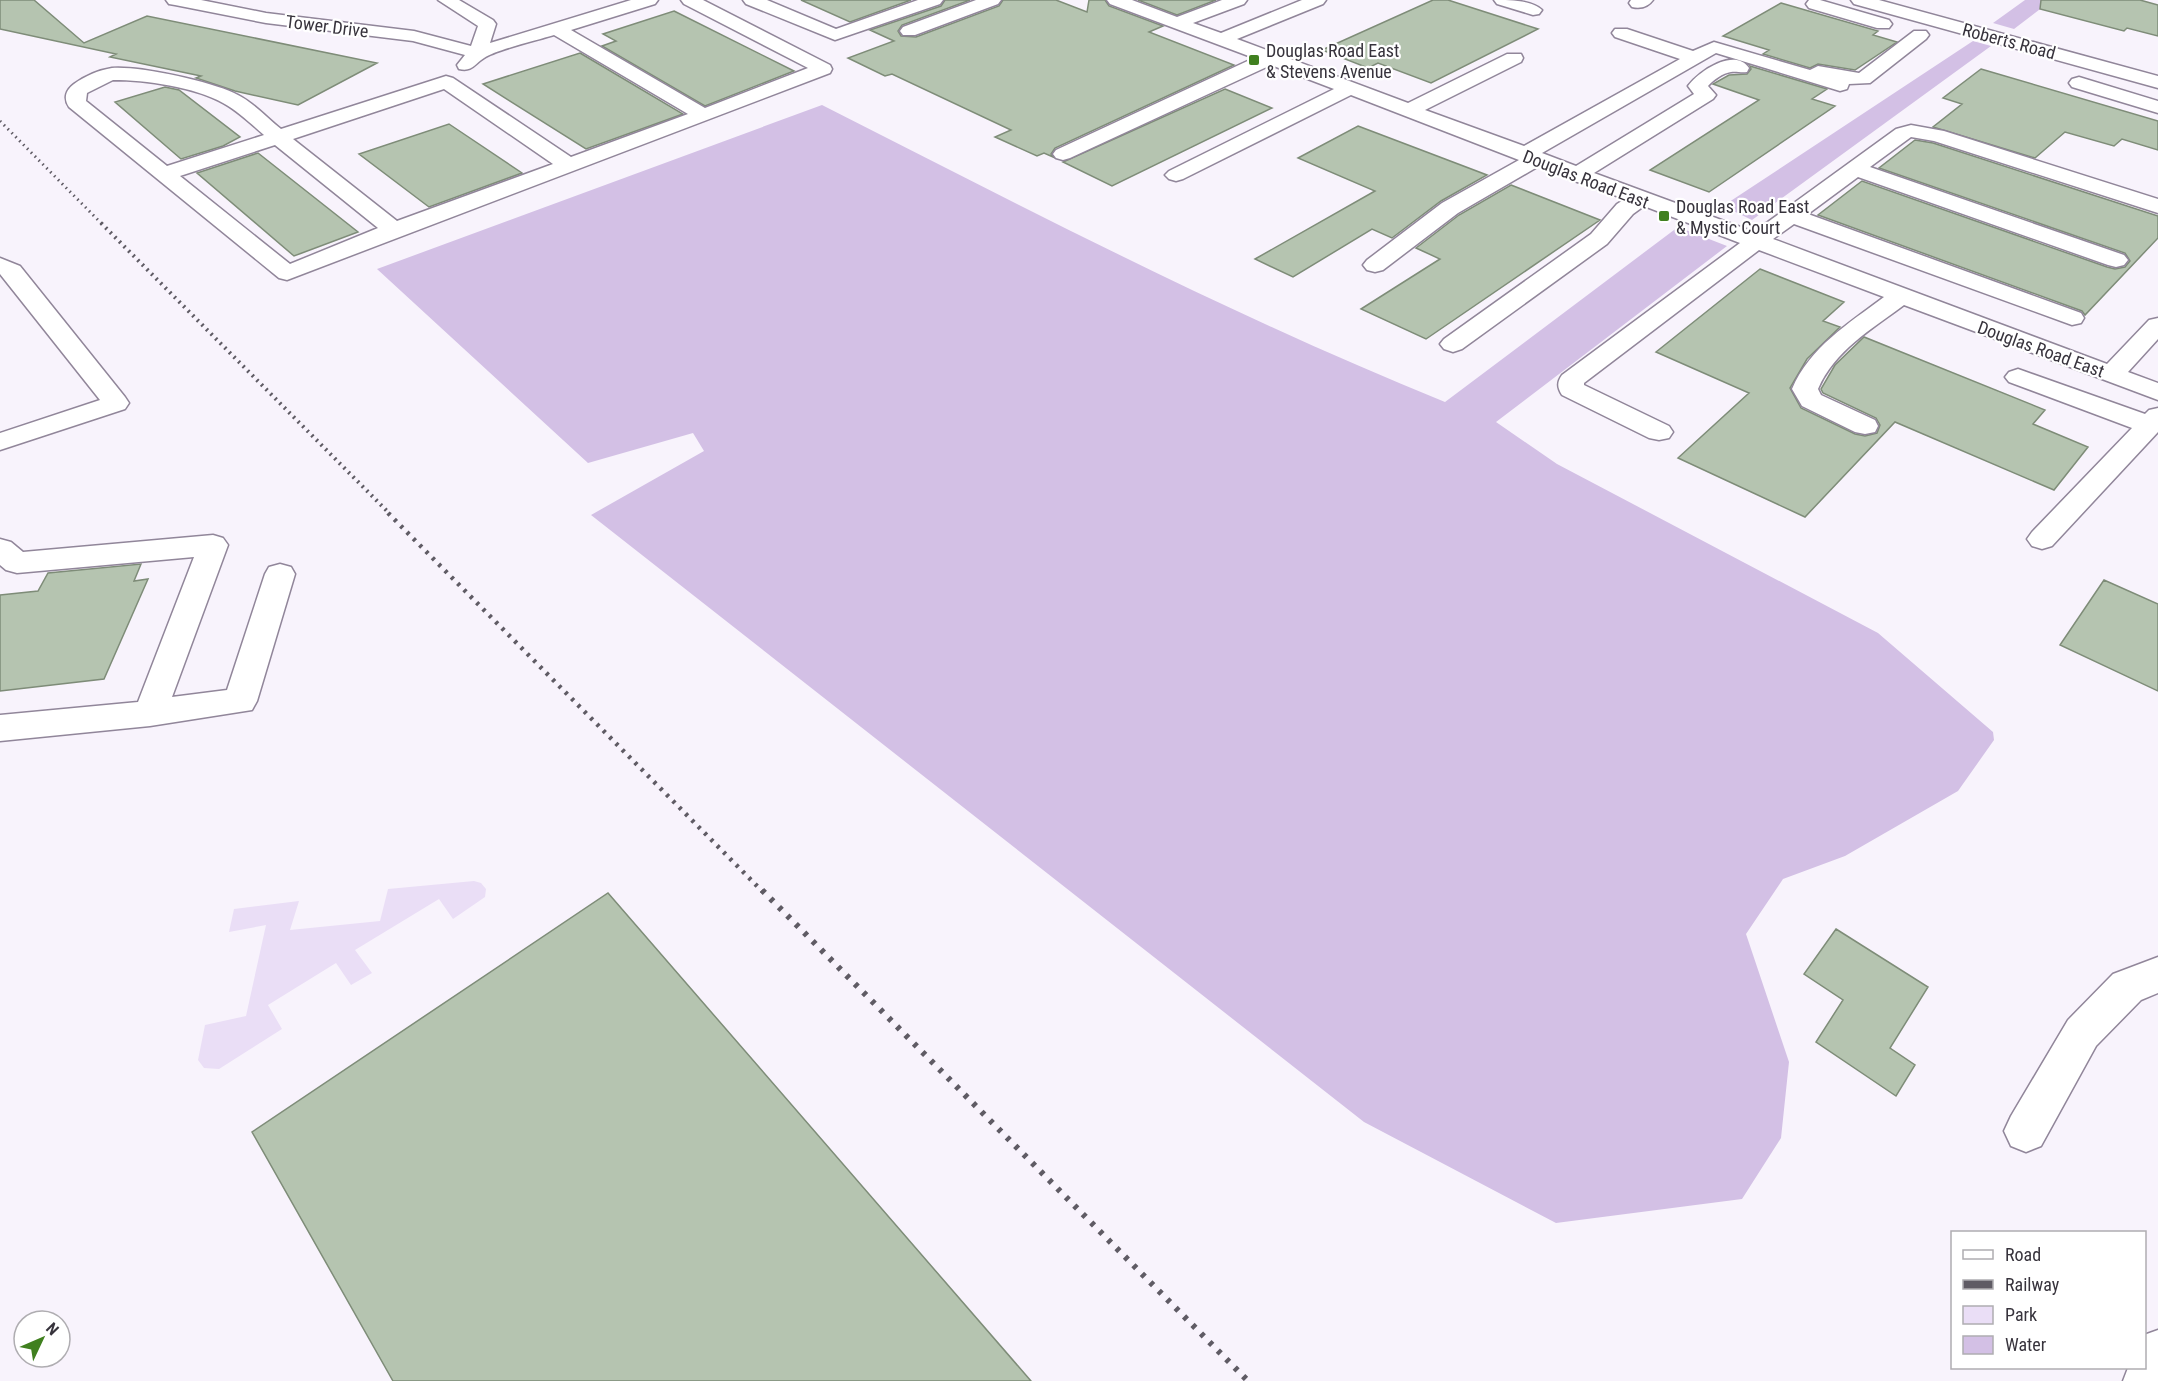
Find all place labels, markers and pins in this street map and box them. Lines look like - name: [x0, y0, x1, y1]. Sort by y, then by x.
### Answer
- place label: Douglas Road East & Stevens Avenue: [1266, 40, 1399, 82]
- marker: Douglas Road East & Stevens Avenue: [1247, 53, 1261, 67]
- place label: Douglas Road East & Mystic Court: [1676, 196, 1809, 238]
- marker: Douglas Road East & Mystic Court: [1657, 209, 1671, 223]

